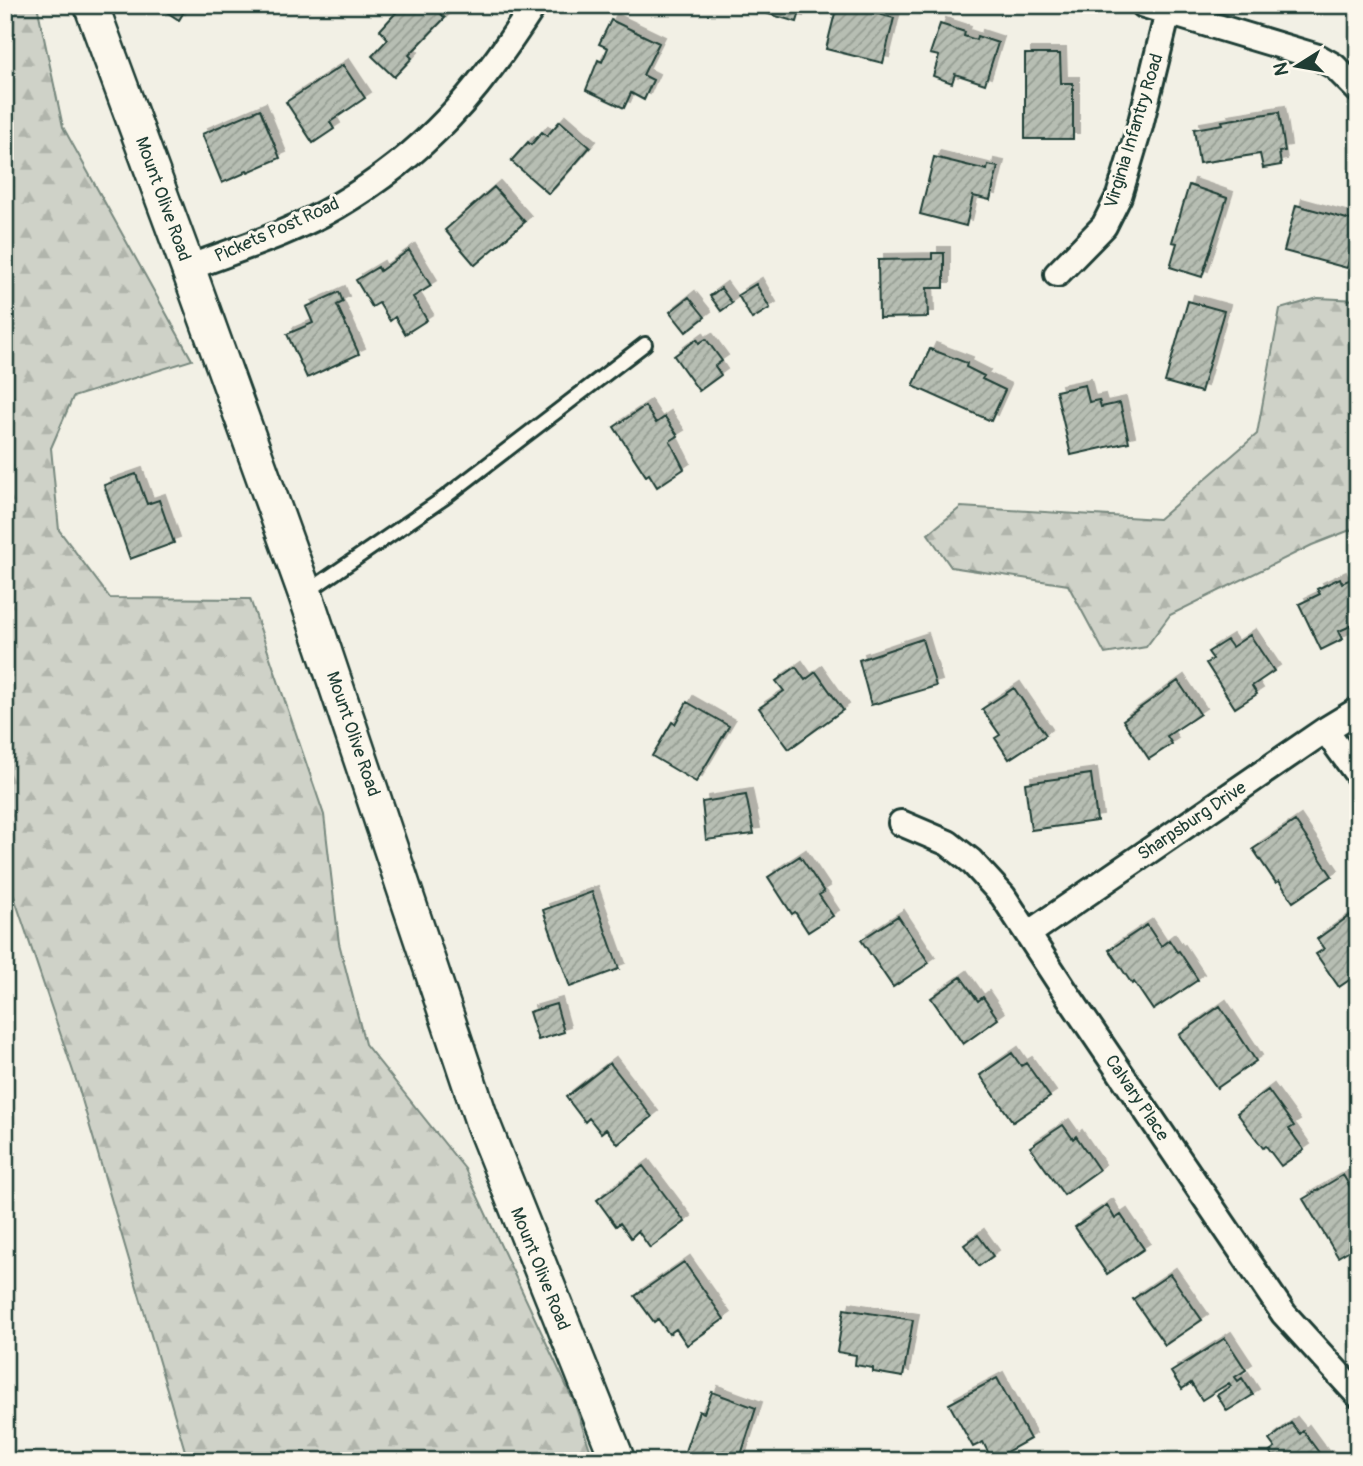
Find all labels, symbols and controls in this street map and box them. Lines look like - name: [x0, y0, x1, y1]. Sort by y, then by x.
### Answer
- north arrow: [1262, 32, 1332, 102]
- street label: Virginia Infantry Road: [1100, 51, 1168, 211]
- text: N: [1268, 60, 1294, 78]
- street label: Mount Olive Road: [130, 134, 196, 264]
- street label: Pickets Post Road: [211, 192, 343, 268]
- street label: Mount Olive Road: [321, 669, 385, 799]
- street label: Sharpsburg Drive: [1133, 776, 1251, 866]
- street label: Calvary Place: [1100, 1051, 1174, 1146]
- street label: Mount Olive Road: [505, 1204, 575, 1334]

